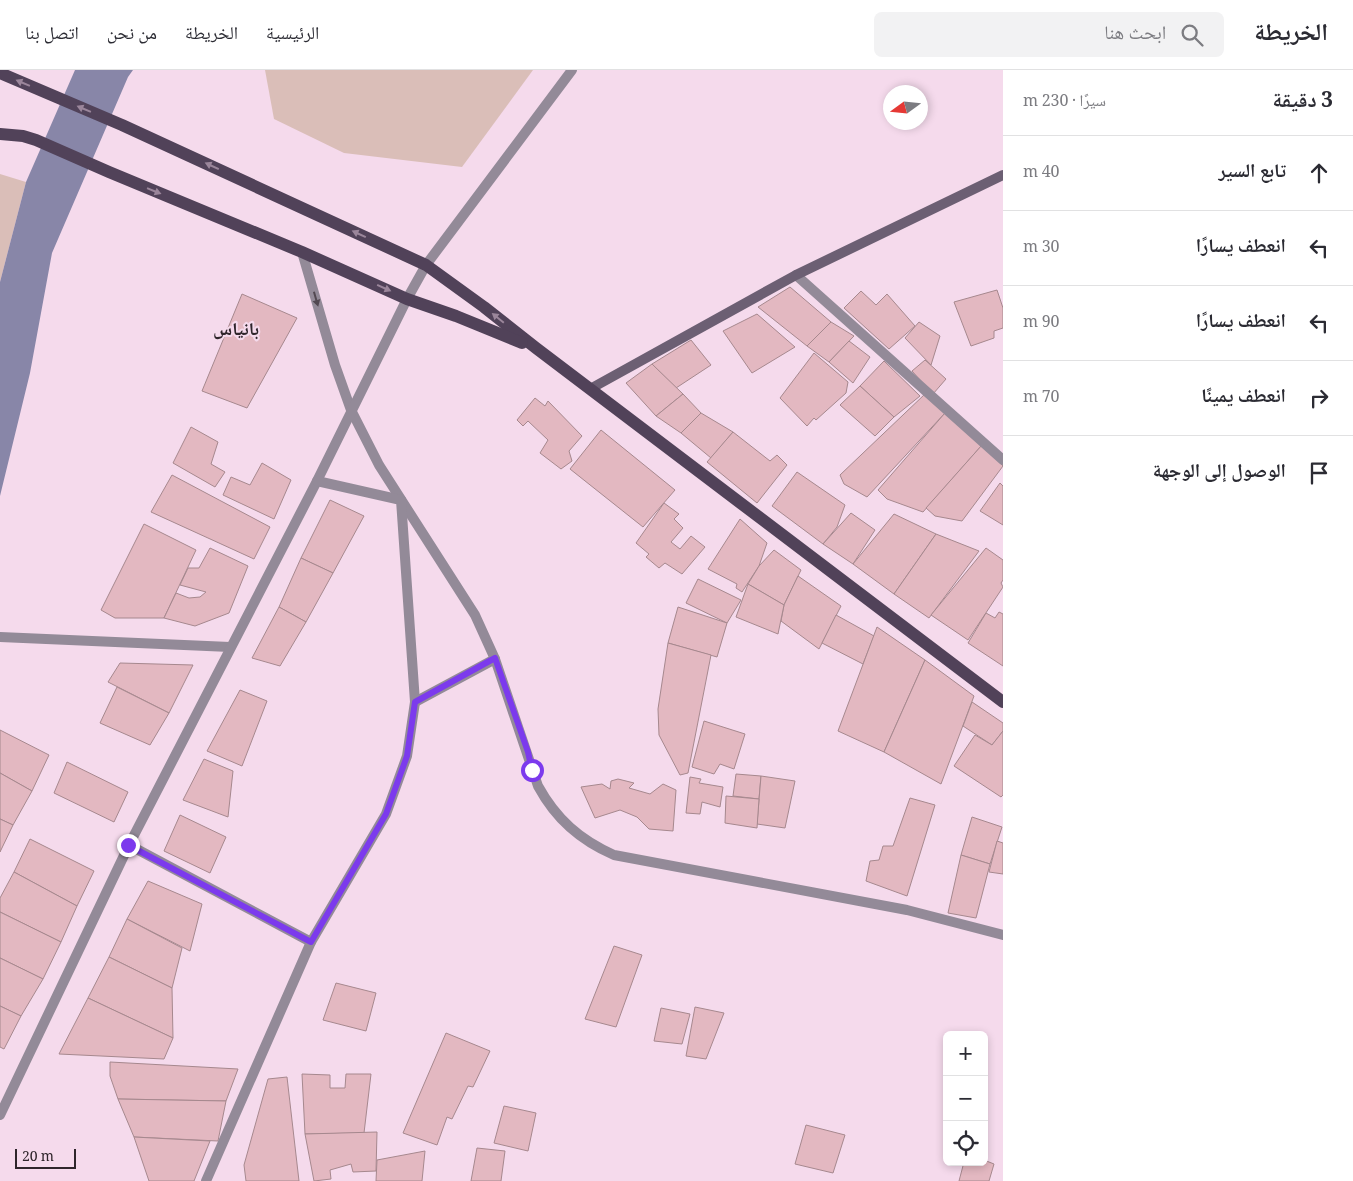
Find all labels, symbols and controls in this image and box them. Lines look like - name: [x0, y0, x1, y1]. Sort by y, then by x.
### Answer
- search box: [874, 12, 1224, 57]
- text: الخريطة: [1254, 14, 1328, 55]
- text: ابحث هنا: [1104, 19, 1166, 51]
- text: اتصل بنا: [25, 20, 79, 50]
- text: من نحن: [107, 20, 157, 50]
- text: الخريطة: [185, 20, 238, 50]
- text: الرئيسية: [266, 20, 319, 50]
- icon: search: [1178, 21, 1206, 49]
- one-way arrow: [16, 78, 30, 86]
- north arrow: [883, 85, 928, 130]
- text: 3 دقيقة: [1273, 85, 1333, 120]
- text: سيرًا · 230 m: [1023, 89, 1106, 116]
- one-way arrow: [77, 104, 91, 112]
- text: تابع السير: [1218, 157, 1286, 189]
- icon: ahead: [1305, 159, 1333, 187]
- text: 40 m: [1023, 160, 1060, 187]
- one-way arrow: [205, 162, 219, 170]
- one-way arrow: [147, 187, 162, 195]
- one-way arrow: [352, 230, 366, 238]
- text: انعطف يسارًا: [1196, 232, 1286, 264]
- icon: left: [1305, 234, 1333, 262]
- text: 30 m: [1023, 235, 1060, 262]
- one-way arrow: [377, 285, 391, 293]
- one-way arrow: [313, 291, 321, 306]
- text: انعطف يسارًا: [1196, 307, 1286, 339]
- icon: left: [1305, 309, 1333, 337]
- text: 90 m: [1023, 310, 1060, 337]
- one-way arrow: [491, 312, 504, 323]
- district label: بانياس: [213, 316, 259, 346]
- text: انعطف يمينًا: [1201, 382, 1286, 414]
- icon: right: [1305, 384, 1333, 412]
- text: 70 m: [1023, 385, 1060, 412]
- text: الوصول إلى الوجهة: [1153, 457, 1286, 489]
- icon: arrive: [1305, 459, 1333, 487]
- route start: [521, 759, 544, 782]
- route end: [117, 834, 140, 857]
- map controls: [943, 1031, 988, 1166]
- button: +: [943, 1031, 988, 1076]
- button: −: [943, 1076, 988, 1121]
- button: locate: [943, 1121, 988, 1166]
- scale bar: [15, 1146, 76, 1169]
- text: 20 m: [22, 1146, 54, 1170]

